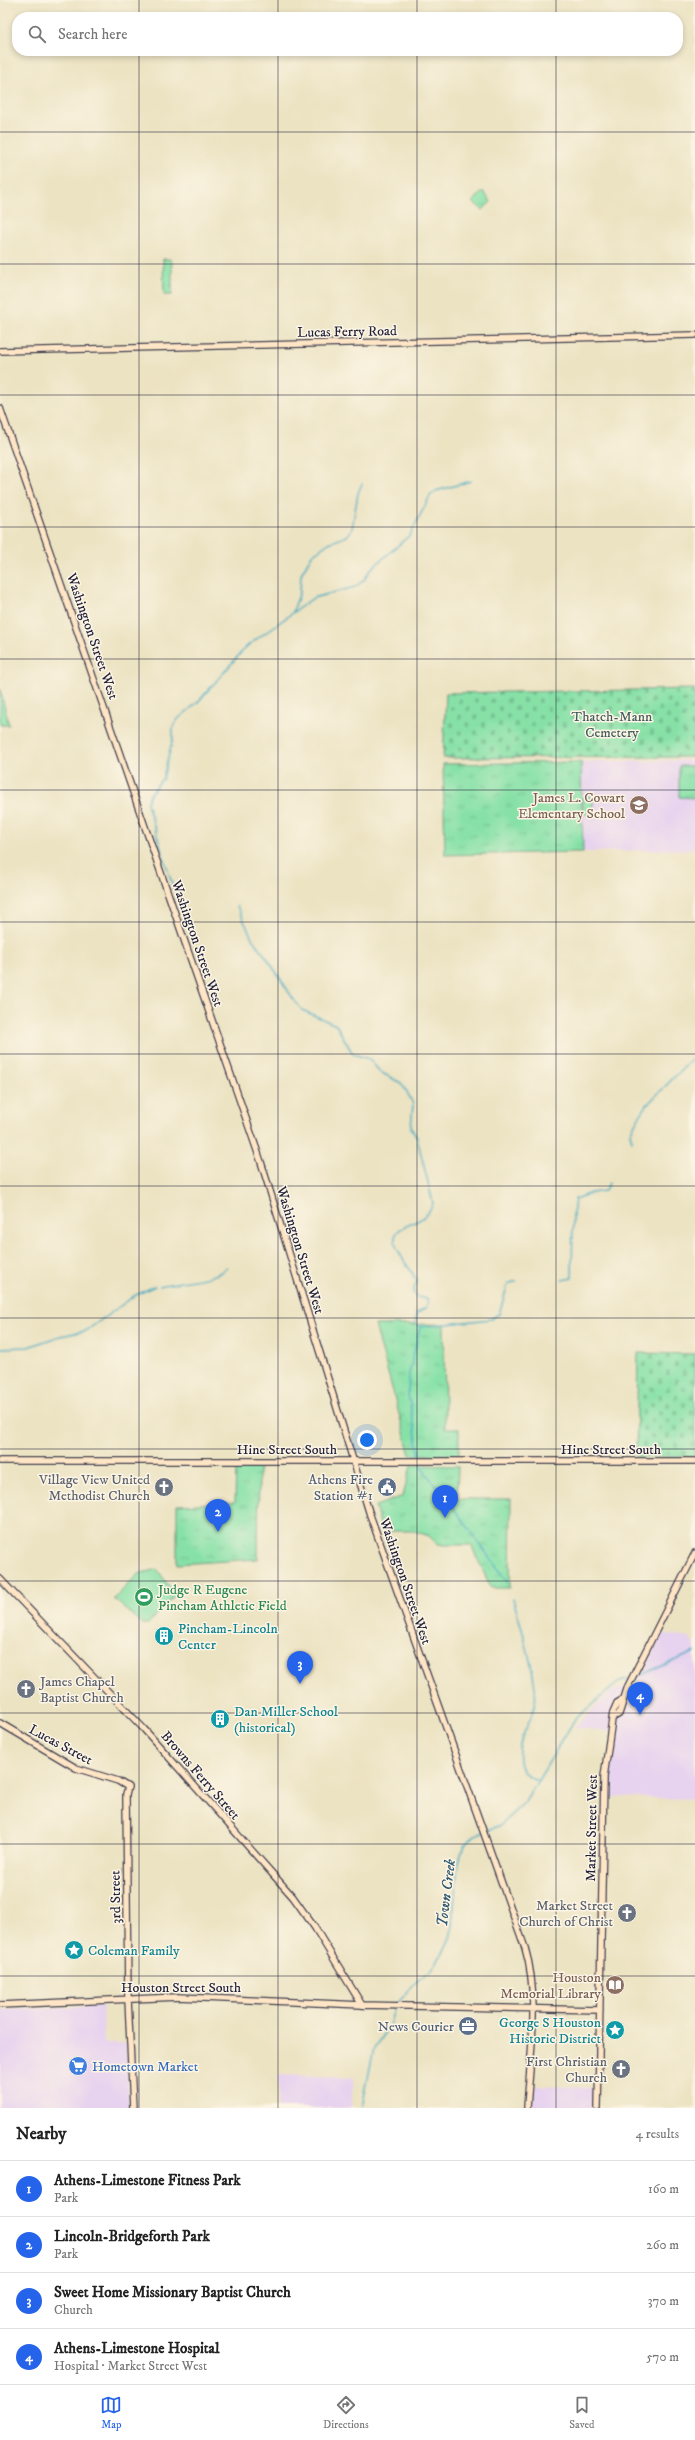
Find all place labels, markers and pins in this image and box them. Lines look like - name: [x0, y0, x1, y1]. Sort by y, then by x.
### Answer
- place label: James L. Cowart Elementary School: [518, 789, 626, 823]
- school or university icon: James L. Cowart Elementary School: [628, 794, 650, 816]
- place label: Village View United Methodist Church: [38, 1471, 151, 1505]
- place label: Athens Fire Station #1: [308, 1471, 373, 1505]
- church icon: Village View United Methodist Church: [153, 1476, 175, 1498]
- public building icon: Athens Fire Station #1: [376, 1476, 398, 1498]
- pin: 1: [432, 1485, 458, 1518]
- pin: 2: [205, 1499, 231, 1532]
- place label: Judge R Eugene Pincham Athletic Field: [156, 1581, 287, 1615]
- sports icon: Judge R Eugene Pincham Athletic Field: [133, 1586, 155, 1608]
- place label: Pincham-Lincoln Center: [178, 1620, 278, 1654]
- building icon: Pincham-Lincoln Center: [153, 1625, 175, 1647]
- pin: 3: [287, 1651, 313, 1684]
- place label: James Chapel Baptist Church: [38, 1673, 125, 1707]
- church icon: James Chapel Baptist Church: [15, 1678, 37, 1700]
- pin: 4: [627, 1682, 653, 1715]
- place label: Dan Miller School (historical): [234, 1703, 339, 1737]
- building icon: Dan Miller School (historical): [209, 1708, 231, 1730]
- place label: Market Street Church of Christ: [519, 1897, 614, 1931]
- church icon: Market Street Church of Christ: [616, 1902, 638, 1924]
- place icon: Coleman Family: [63, 1939, 85, 1961]
- place label: Coleman Family: [88, 1942, 180, 1960]
- place label: Houston Memorial Library: [500, 1969, 602, 2003]
- library icon: Houston Memorial Library: [604, 1974, 626, 1996]
- place label: George S Houston Historic District: [499, 2014, 602, 2048]
- office icon: News Courier: [457, 2015, 479, 2037]
- place label: News Courier: [378, 2018, 455, 2036]
- place icon: George S Houston Historic District: [604, 2019, 626, 2041]
- place label: First Christian Church: [526, 2053, 608, 2087]
- supermarket icon: Hometown Market: [67, 2055, 89, 2077]
- place label: Hometown Market: [92, 2058, 199, 2076]
- church icon: First Christian Church: [610, 2058, 632, 2080]

